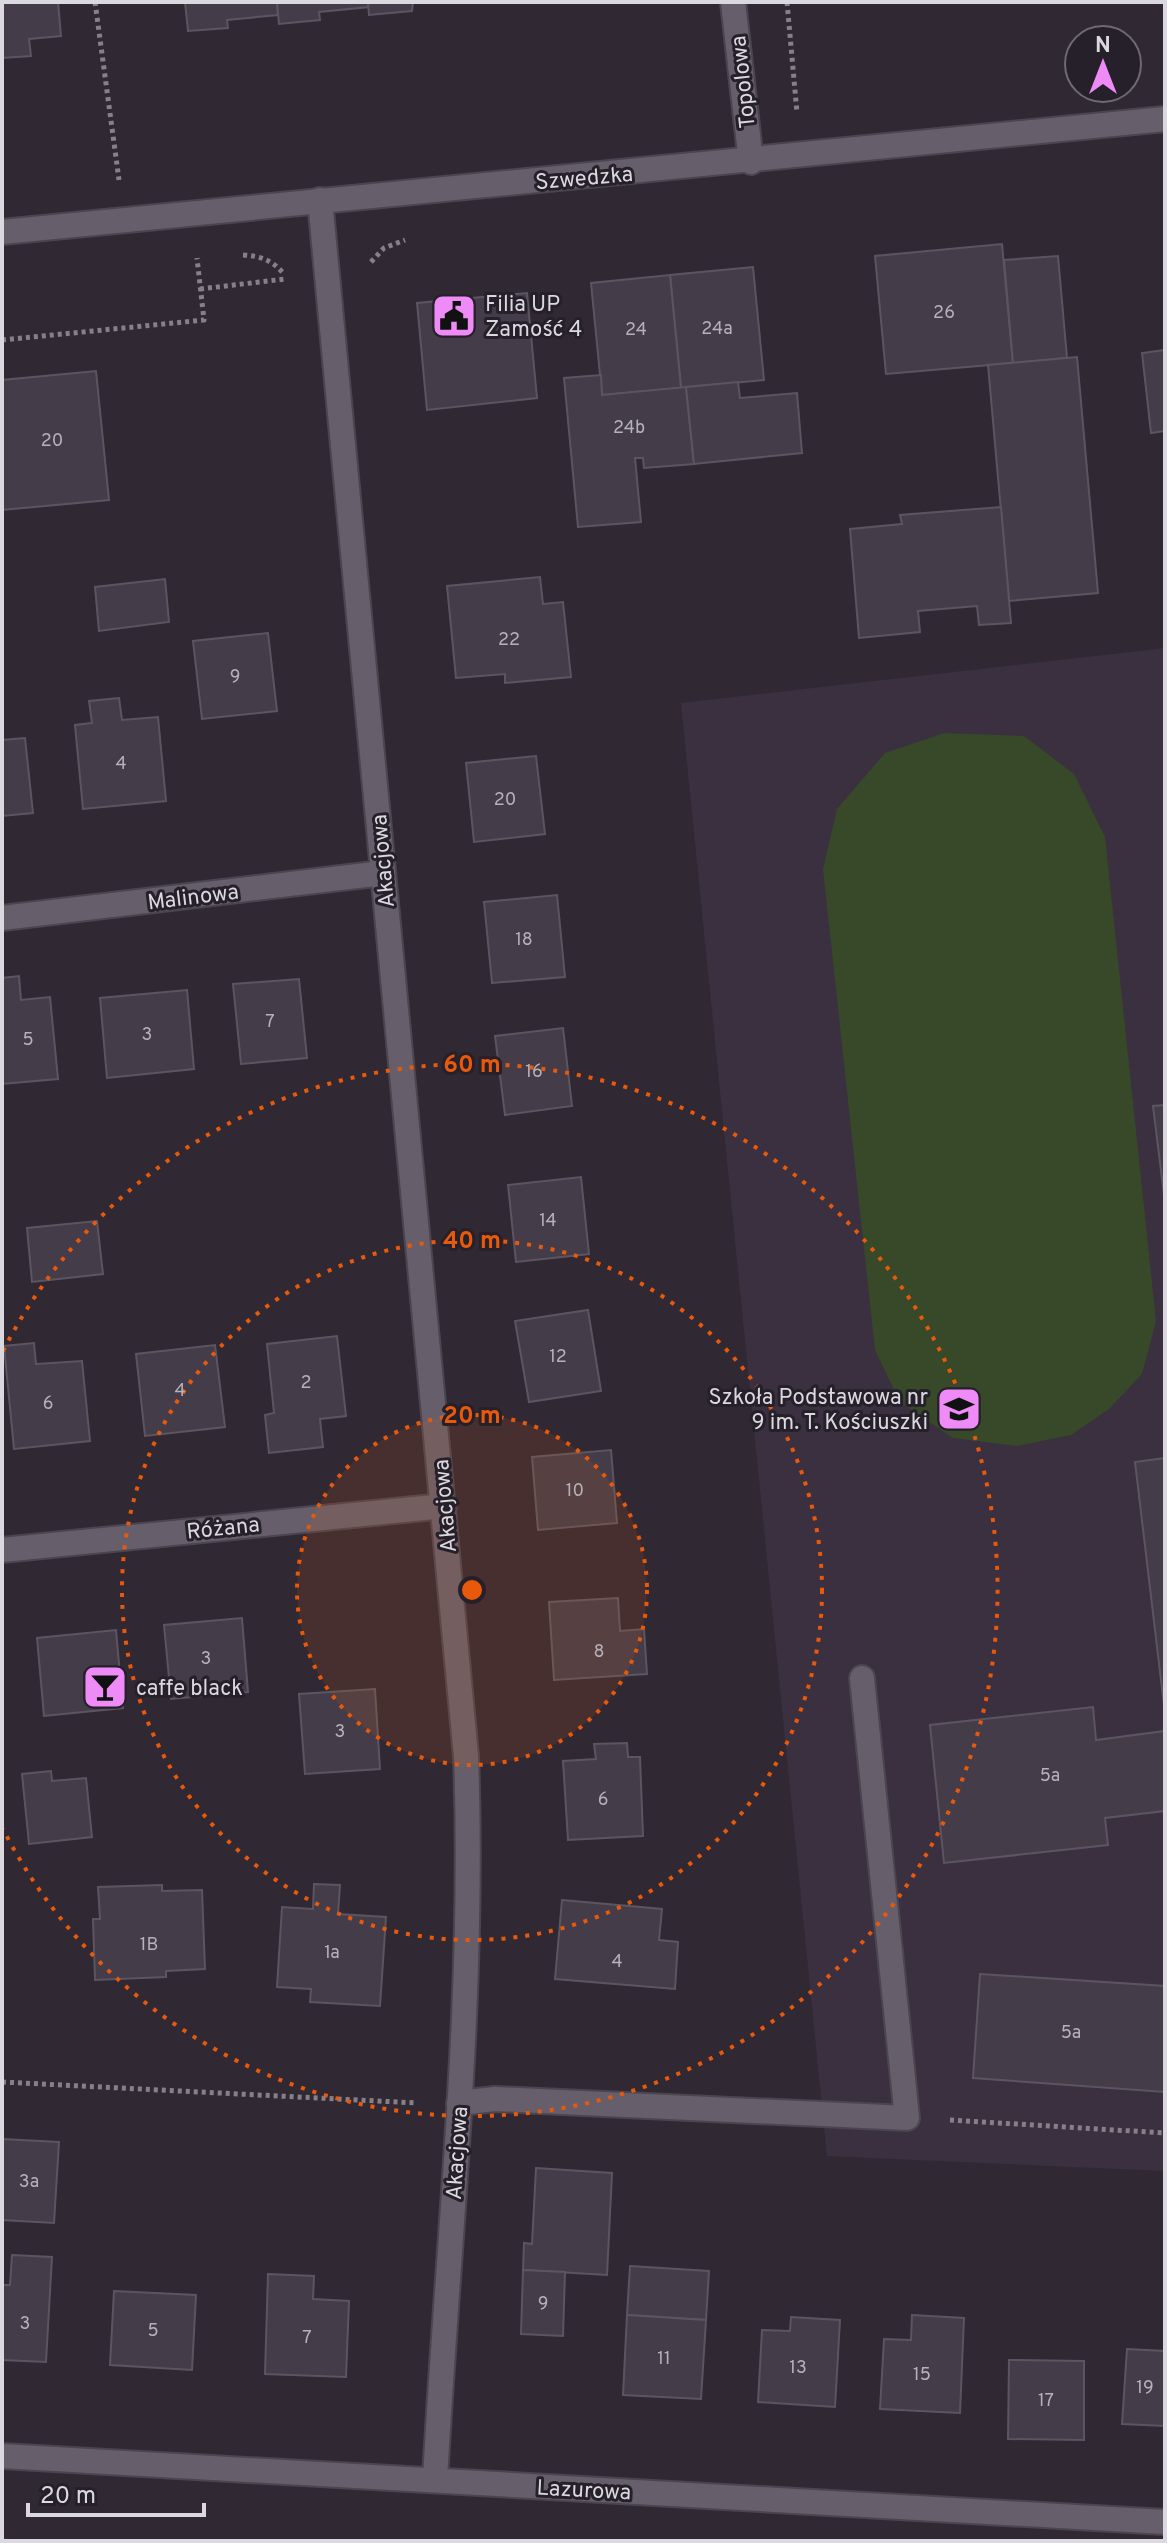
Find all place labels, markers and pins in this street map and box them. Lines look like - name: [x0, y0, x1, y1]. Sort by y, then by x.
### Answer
- public building icon: Filia UP Zamość 4: [430, 292, 478, 340]
- place label: Filia UP Zamość 4: [485, 292, 582, 344]
- place label: Szkoła Podstawowa nr 9 im. T. Kościuszki: [708, 1385, 928, 1437]
- school or university icon: Szkoła Podstawowa nr 9 im. T. Kościuszki: [935, 1385, 983, 1433]
- centre of rings: [458, 1576, 486, 1604]
- bar icon: caffe black: [81, 1663, 129, 1711]
- place label: caffe black: [136, 1676, 243, 1703]

